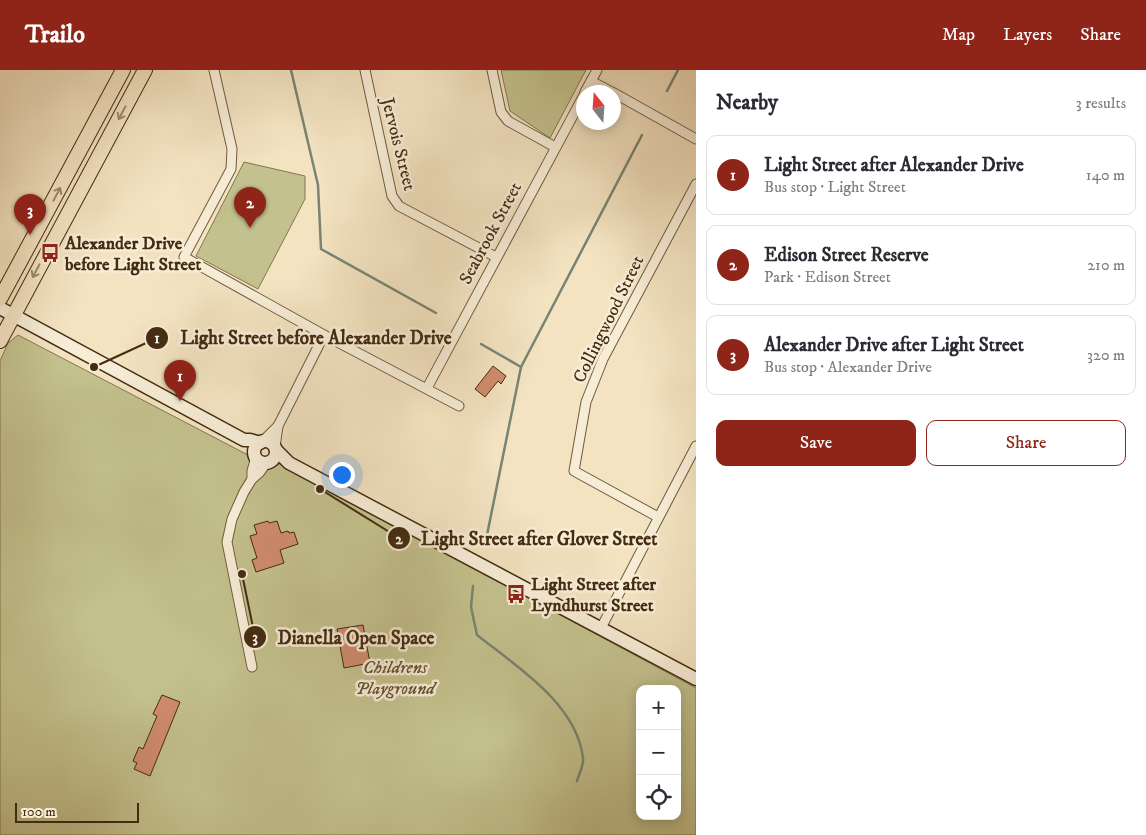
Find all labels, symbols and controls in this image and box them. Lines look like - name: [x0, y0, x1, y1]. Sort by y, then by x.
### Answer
- text: Trailo: [25, 20, 85, 50]
- text: Map: [942, 24, 975, 46]
- text: Layers: [1003, 24, 1052, 46]
- text: Share: [1080, 24, 1121, 46]
- north arrow: [576, 85, 621, 130]
- text: Nearby: [716, 90, 778, 116]
- text: 3 results: [1076, 93, 1126, 113]
- street label: Jervois Street: [375, 94, 420, 193]
- one-way arrow: [116, 105, 126, 120]
- text: Light Street after Alexander Drive: [764, 154, 1024, 177]
- text: 1: [730, 165, 736, 185]
- text: 140 m: [1086, 165, 1125, 185]
- text: Bus stop · Light Street: [764, 177, 906, 197]
- street label: Seabrook Street: [455, 178, 527, 288]
- pin: 2: [234, 187, 266, 228]
- one-way arrow: [52, 188, 62, 202]
- pin: 3: [14, 194, 46, 235]
- place label: Alexander Drive before Light Street: [64, 233, 201, 276]
- bus stop icon: Alexander Drive before Light Street: [39, 242, 61, 264]
- text: Edison Street Reserve: [764, 244, 929, 267]
- street label: Collingwood Street: [569, 252, 649, 387]
- text: 2: [729, 255, 737, 275]
- text: 210 m: [1087, 255, 1125, 275]
- one-way arrow: [31, 264, 41, 279]
- text: Park · Edison Street: [764, 267, 891, 287]
- callout: Light Street before Alexander Drive: [145, 321, 461, 355]
- text: Light Street before Alexander Drive: [180, 327, 452, 350]
- text: 1: [154, 329, 160, 348]
- text: Alexander Drive after Light Street: [764, 334, 1024, 357]
- text: 3: [730, 345, 736, 365]
- text: 320 m: [1087, 345, 1125, 365]
- text: Bus stop · Alexander Drive: [764, 357, 932, 377]
- pin: 1: [164, 360, 196, 401]
- button: Save: [716, 420, 916, 466]
- button: Share: [926, 420, 1126, 466]
- your location: [329, 462, 355, 488]
- callout: Light Street after Glover Street: [386, 521, 668, 555]
- text: Light Street after Glover Street: [421, 528, 658, 551]
- text: 2: [395, 530, 403, 549]
- place label: Light Street after Lyndhurst Street: [531, 574, 656, 617]
- bus stop icon: Light Street after Lyndhurst Street: [505, 583, 527, 605]
- callout: Dianella Open Space: [242, 620, 444, 654]
- text: Dianella Open Space: [278, 627, 435, 650]
- text: 3: [252, 628, 258, 647]
- park label: Childrens Playground: [355, 657, 437, 700]
- map controls: [636, 685, 681, 820]
- button: +: [636, 685, 681, 730]
- button: −: [636, 730, 681, 775]
- button: locate: [636, 775, 681, 820]
- scale bar: [15, 800, 139, 823]
- text: 100 m: [22, 803, 56, 821]

